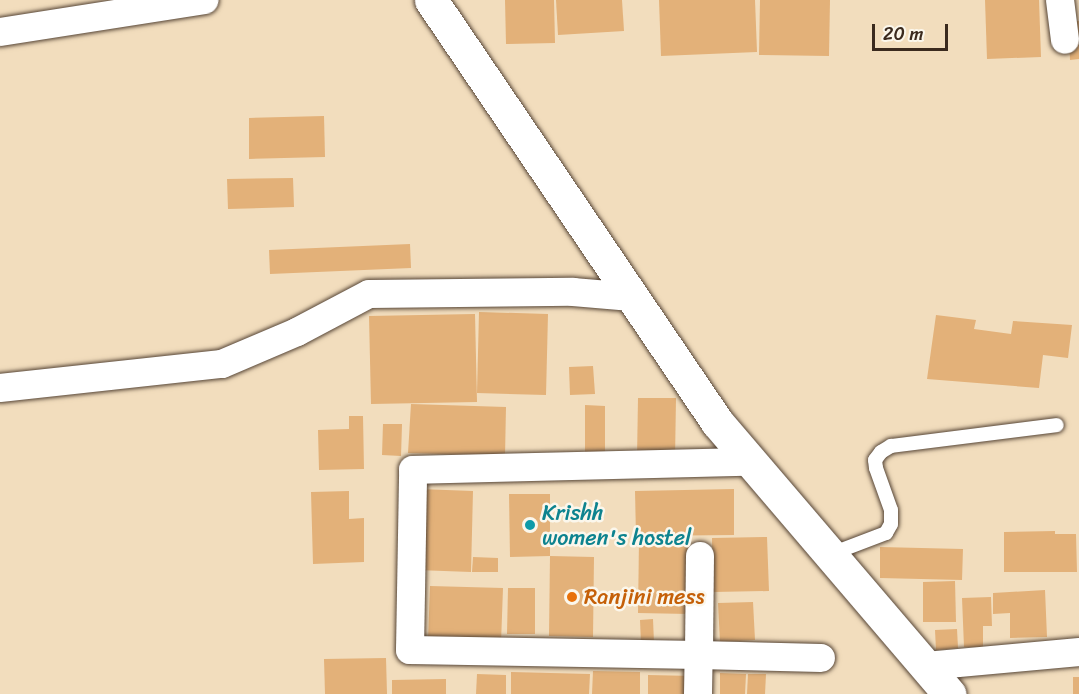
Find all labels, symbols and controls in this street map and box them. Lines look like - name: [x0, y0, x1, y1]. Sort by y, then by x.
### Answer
- scale bar: [875, 12, 952, 50]
- text: 20 m: [883, 18, 923, 50]
- place label: Krishh women's hostel: [542, 499, 692, 550]
- marker: Krishh women's hostel: [523, 518, 537, 532]
- place label: Ranjini mess: [584, 584, 705, 610]
- marker: Ranjini mess: [565, 590, 579, 604]

